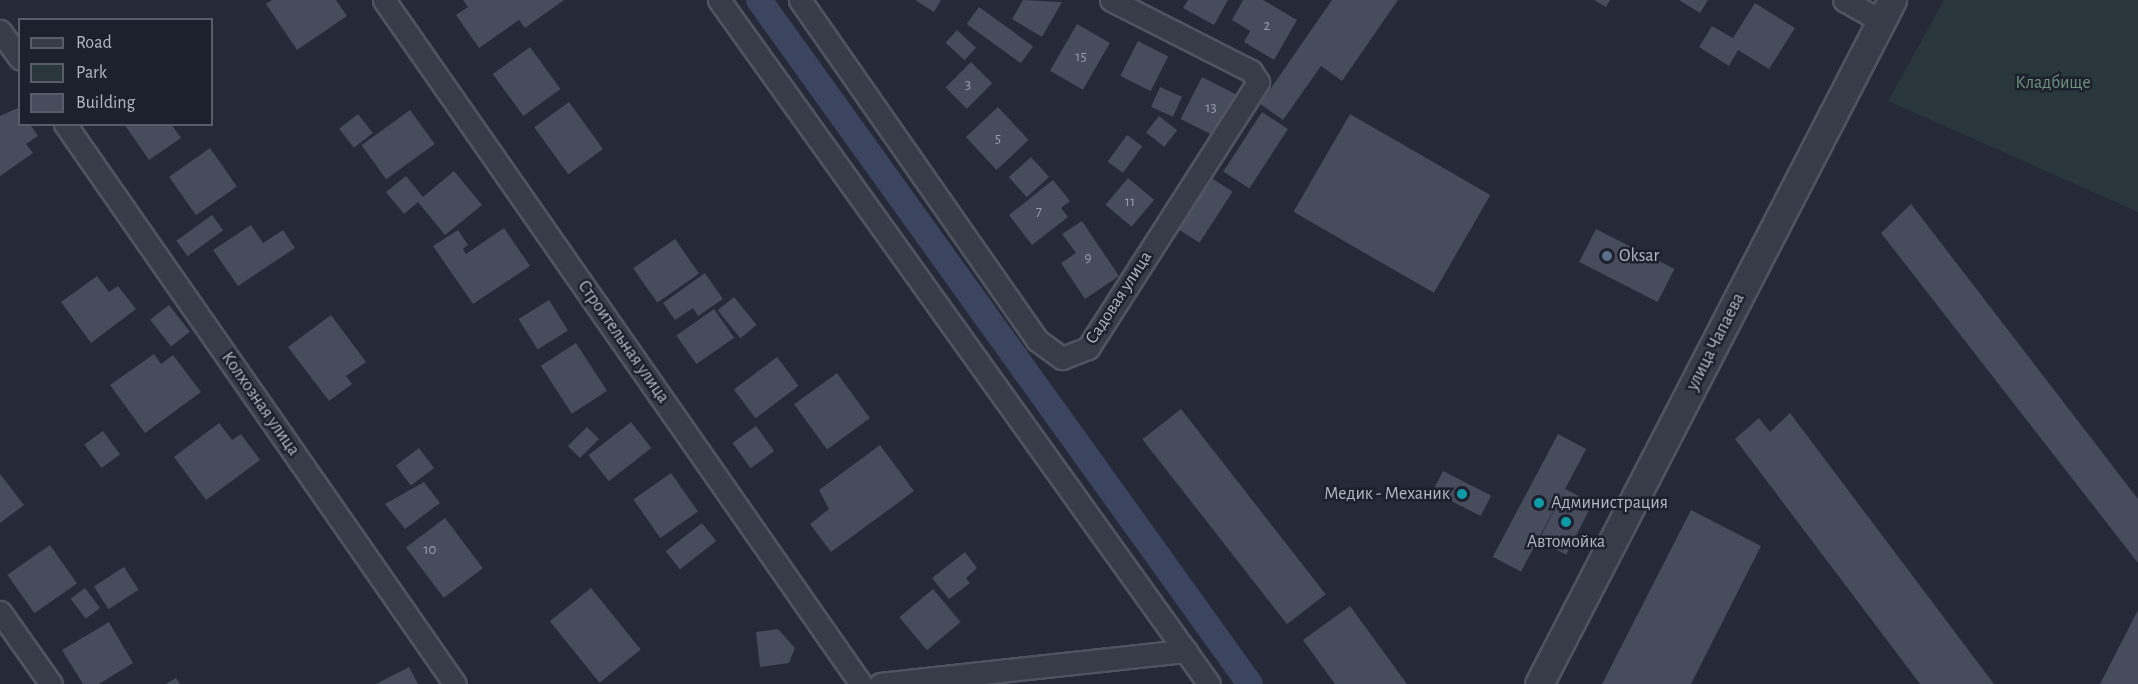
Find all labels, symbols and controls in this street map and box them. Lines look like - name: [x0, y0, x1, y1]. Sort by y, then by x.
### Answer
- house number: 2: [1264, 17, 1270, 35]
- legend: [18, 18, 213, 126]
- text: Road: [76, 34, 112, 52]
- house number: 15: [1075, 48, 1087, 66]
- text: Park: [76, 64, 107, 82]
- park label: Кладбище: [2015, 72, 2091, 94]
- house number: 3: [965, 76, 971, 94]
- text: Building: [76, 94, 135, 112]
- house number: 13: [1205, 99, 1217, 117]
- house number: 5: [995, 130, 1001, 148]
- house number: 11: [1125, 193, 1135, 211]
- house number: 7: [1036, 203, 1042, 221]
- place label: Oksar: [1619, 245, 1659, 267]
- street label: Садовая улица: [1081, 247, 1157, 349]
- house number: 9: [1084, 249, 1092, 267]
- marker: Oksar: [1600, 249, 1614, 263]
- street label: Строительная улица: [572, 276, 674, 408]
- street label: улица Чапаева: [1682, 290, 1750, 394]
- street label: Колхозная улица: [216, 348, 304, 460]
- place label: Медик - Механик: [1324, 483, 1450, 505]
- marker: Медик - Механик: [1455, 487, 1469, 501]
- place label: Администрация: [1551, 492, 1668, 514]
- marker: Администрация: [1532, 496, 1546, 510]
- marker: Автомойка: [1559, 515, 1573, 529]
- place label: Автомойка: [1527, 531, 1605, 553]
- house number: 10: [423, 541, 437, 559]

